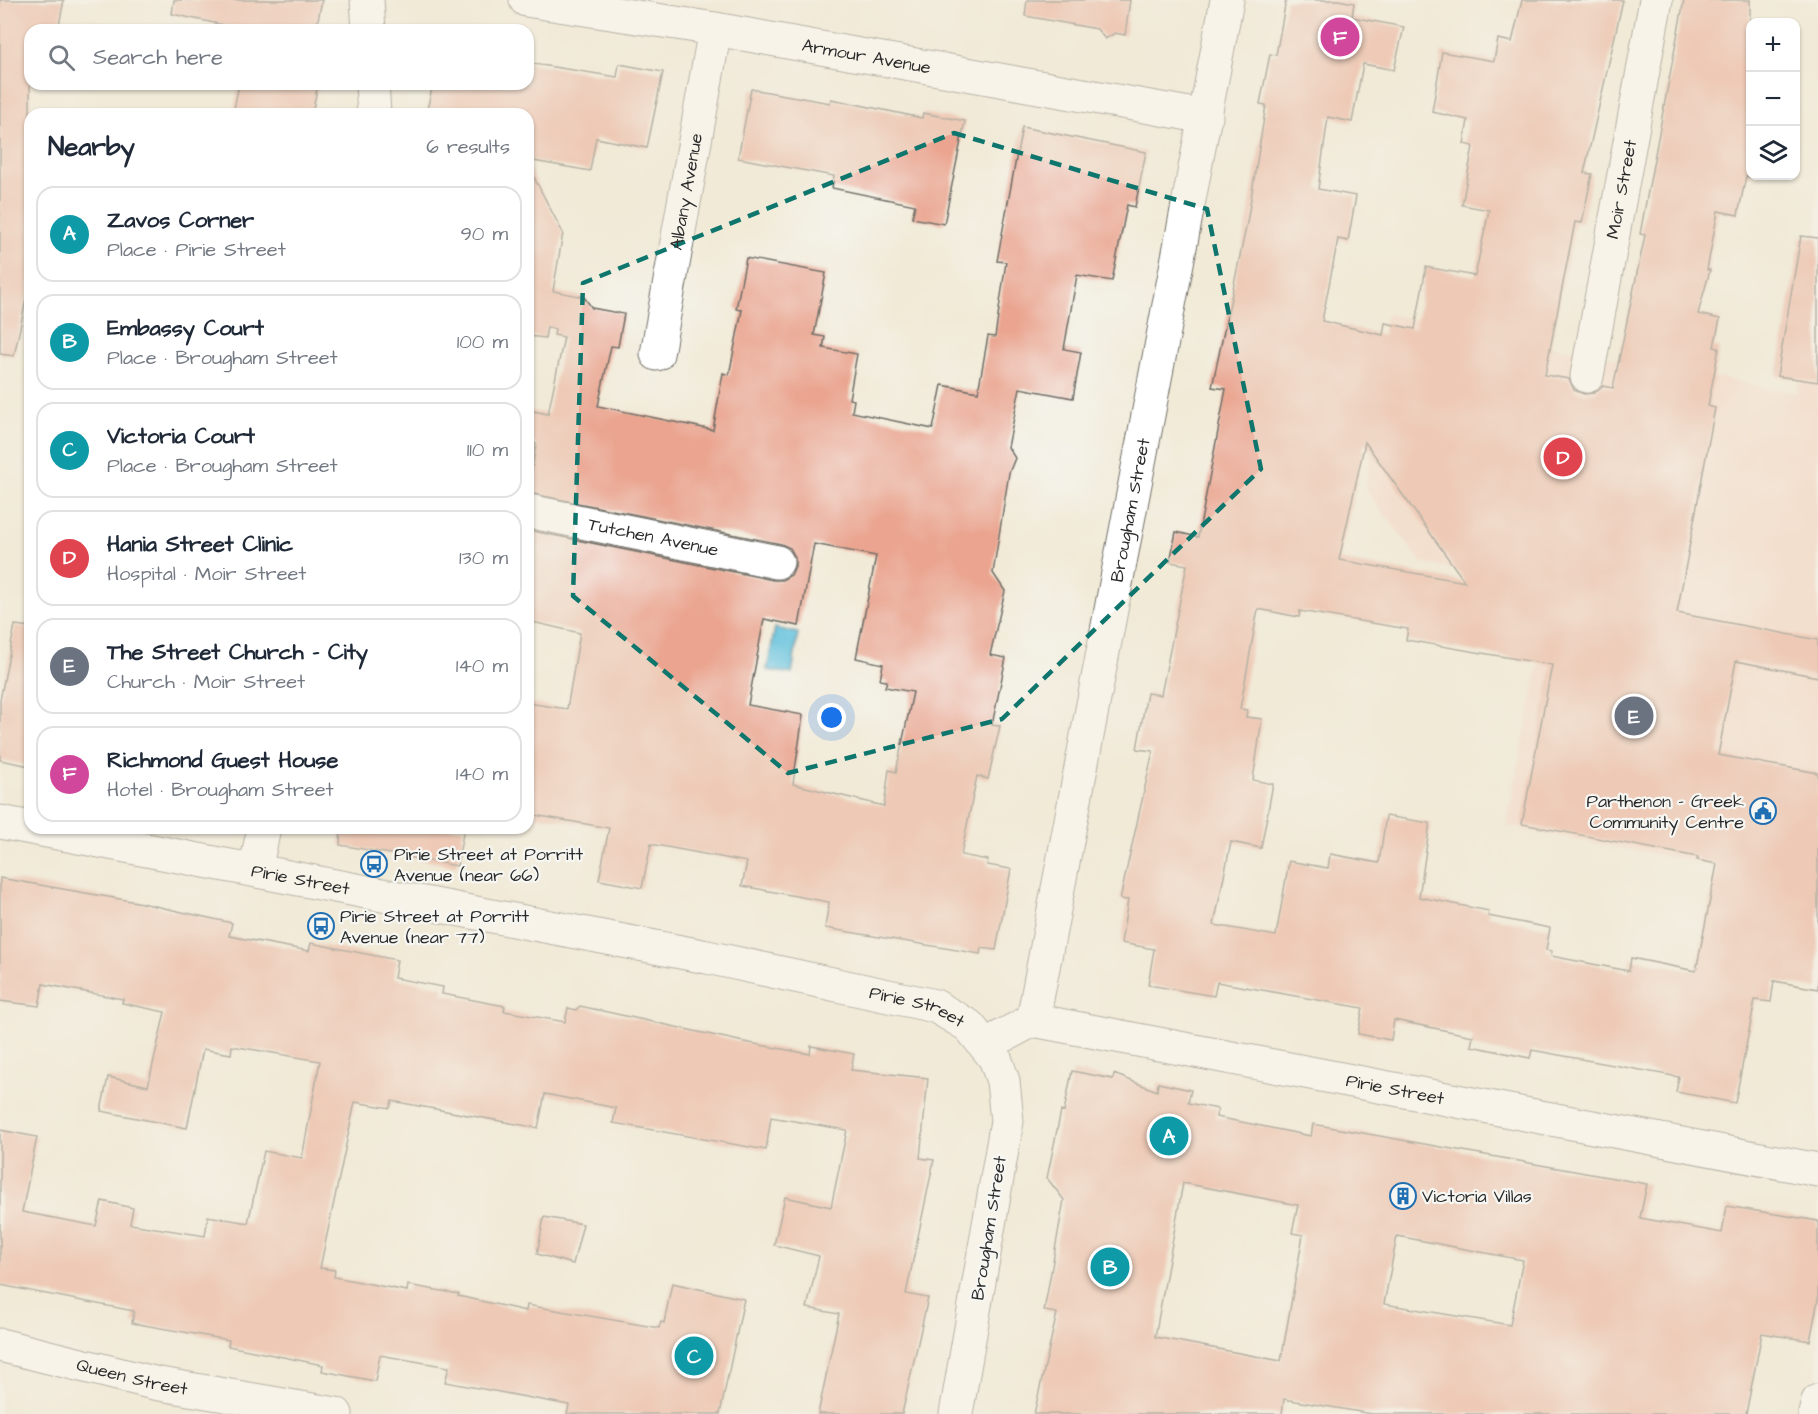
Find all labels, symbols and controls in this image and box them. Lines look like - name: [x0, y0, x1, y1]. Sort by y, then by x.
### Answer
- pin: F: [1320, 15, 1360, 60]
- map controls: [1746, 18, 1800, 180]
- button: +: [1746, 18, 1800, 72]
- search box: [24, 24, 534, 90]
- street label: Armour Avenue: [800, 32, 933, 80]
- icon: search: [45, 41, 78, 74]
- text: Search here: [93, 42, 223, 73]
- button: −: [1746, 72, 1800, 126]
- button: layers: [1746, 126, 1800, 180]
- text: Nearby: [48, 129, 135, 165]
- street label: Albany Avenue: [663, 131, 709, 252]
- text: 6 results: [426, 133, 510, 161]
- street label: Moir Street: [1600, 137, 1643, 241]
- text: Zavos Corner: [107, 205, 254, 236]
- text: A: [63, 220, 76, 248]
- text: 90 m: [460, 220, 508, 248]
- text: Place · Pirie Street: [107, 236, 286, 264]
- text: Embassy Court: [107, 313, 264, 344]
- text: B: [62, 328, 77, 356]
- text: 100 m: [457, 328, 508, 356]
- text: Place · Brougham Street: [107, 344, 338, 372]
- text: Victoria Court: [107, 421, 255, 452]
- pin: D: [1544, 434, 1582, 480]
- street label: Brougham Street: [1104, 435, 1156, 584]
- text: C: [62, 436, 77, 464]
- text: 110 m: [467, 436, 508, 464]
- text: Place · Brougham Street: [107, 452, 338, 480]
- street label: Tutchen Avenue: [586, 511, 721, 562]
- text: Hania Street Clinic: [107, 529, 293, 560]
- text: D: [63, 544, 76, 572]
- text: 130 m: [459, 544, 508, 572]
- text: Hospital · Moir Street: [107, 560, 306, 588]
- text: The Street Church - City: [107, 637, 368, 668]
- text: E: [64, 652, 75, 680]
- text: 140 m: [456, 652, 508, 680]
- text: Church · Moir Street: [107, 668, 305, 696]
- pin: E: [1614, 694, 1654, 738]
- your location: [817, 703, 846, 732]
- text: Richmond Guest House: [107, 745, 338, 776]
- text: F: [63, 760, 76, 788]
- text: 140 m: [456, 760, 508, 788]
- text: Hotel · Brougham Street: [107, 776, 334, 804]
- place label: Parthenon - Greek Community Centre: [1586, 789, 1744, 836]
- public building icon: Parthenon - Greek Community Centre: [1748, 796, 1778, 826]
- place label: Pirie Street at Porritt Avenue (near 66): [394, 842, 584, 888]
- bus stop icon: Pirie Street at Porritt Avenue (near 66): [359, 849, 389, 879]
- street label: Pirie Street: [249, 858, 352, 901]
- place label: Pirie Street at Porritt Avenue (near 77): [340, 904, 530, 950]
- bus stop icon: Pirie Street at Porritt Avenue (near 77): [306, 911, 336, 941]
- street label: Pirie Street: [867, 980, 970, 1034]
- street label: Pirie Street: [1344, 1068, 1447, 1111]
- pin: A: [1150, 1114, 1188, 1158]
- street label: Brougham Street: [965, 1153, 1014, 1302]
- building icon: Victoria Villas: [1388, 1181, 1418, 1211]
- place label: Victoria Villas: [1422, 1184, 1532, 1209]
- pin: B: [1090, 1244, 1130, 1290]
- pin: C: [674, 1334, 714, 1378]
- street label: Queen Street: [74, 1352, 190, 1401]

